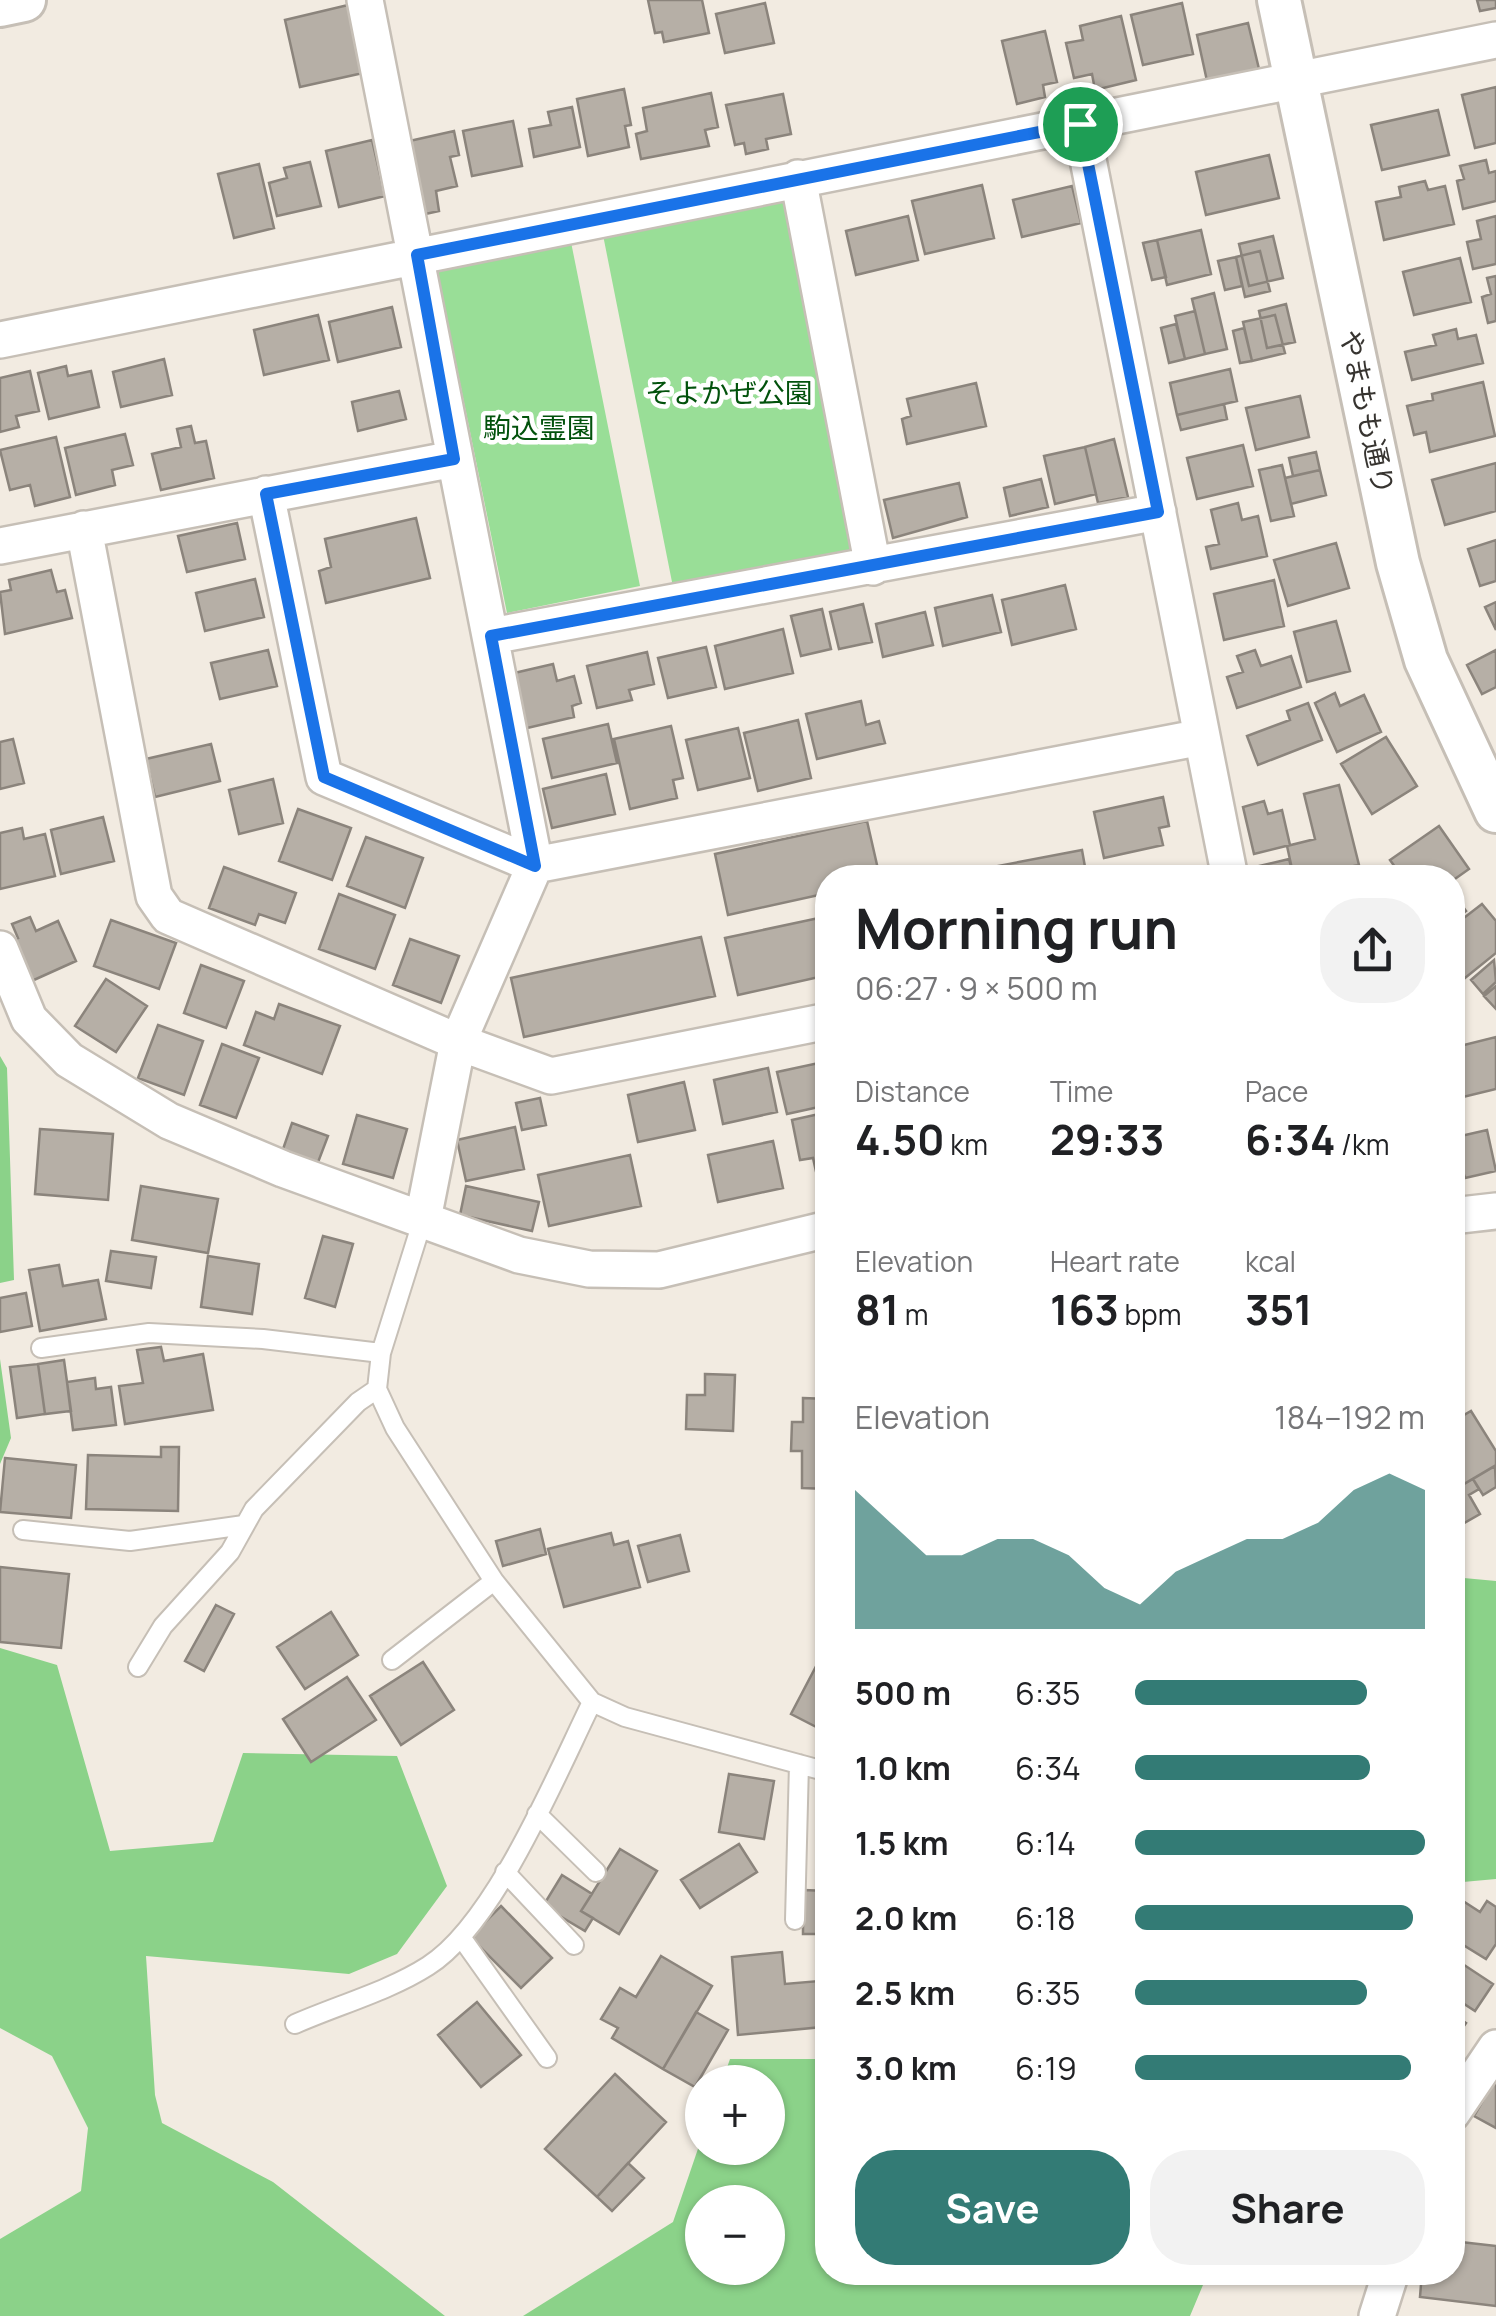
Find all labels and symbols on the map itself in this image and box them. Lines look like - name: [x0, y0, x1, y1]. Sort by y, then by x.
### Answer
- pin: [1038, 82, 1123, 167]
- street label: やまもも通り: [1332, 326, 1404, 498]
- park label: そよかぜ公園: [645, 373, 813, 411]
- park label: 駒込霊園: [483, 408, 595, 446]

